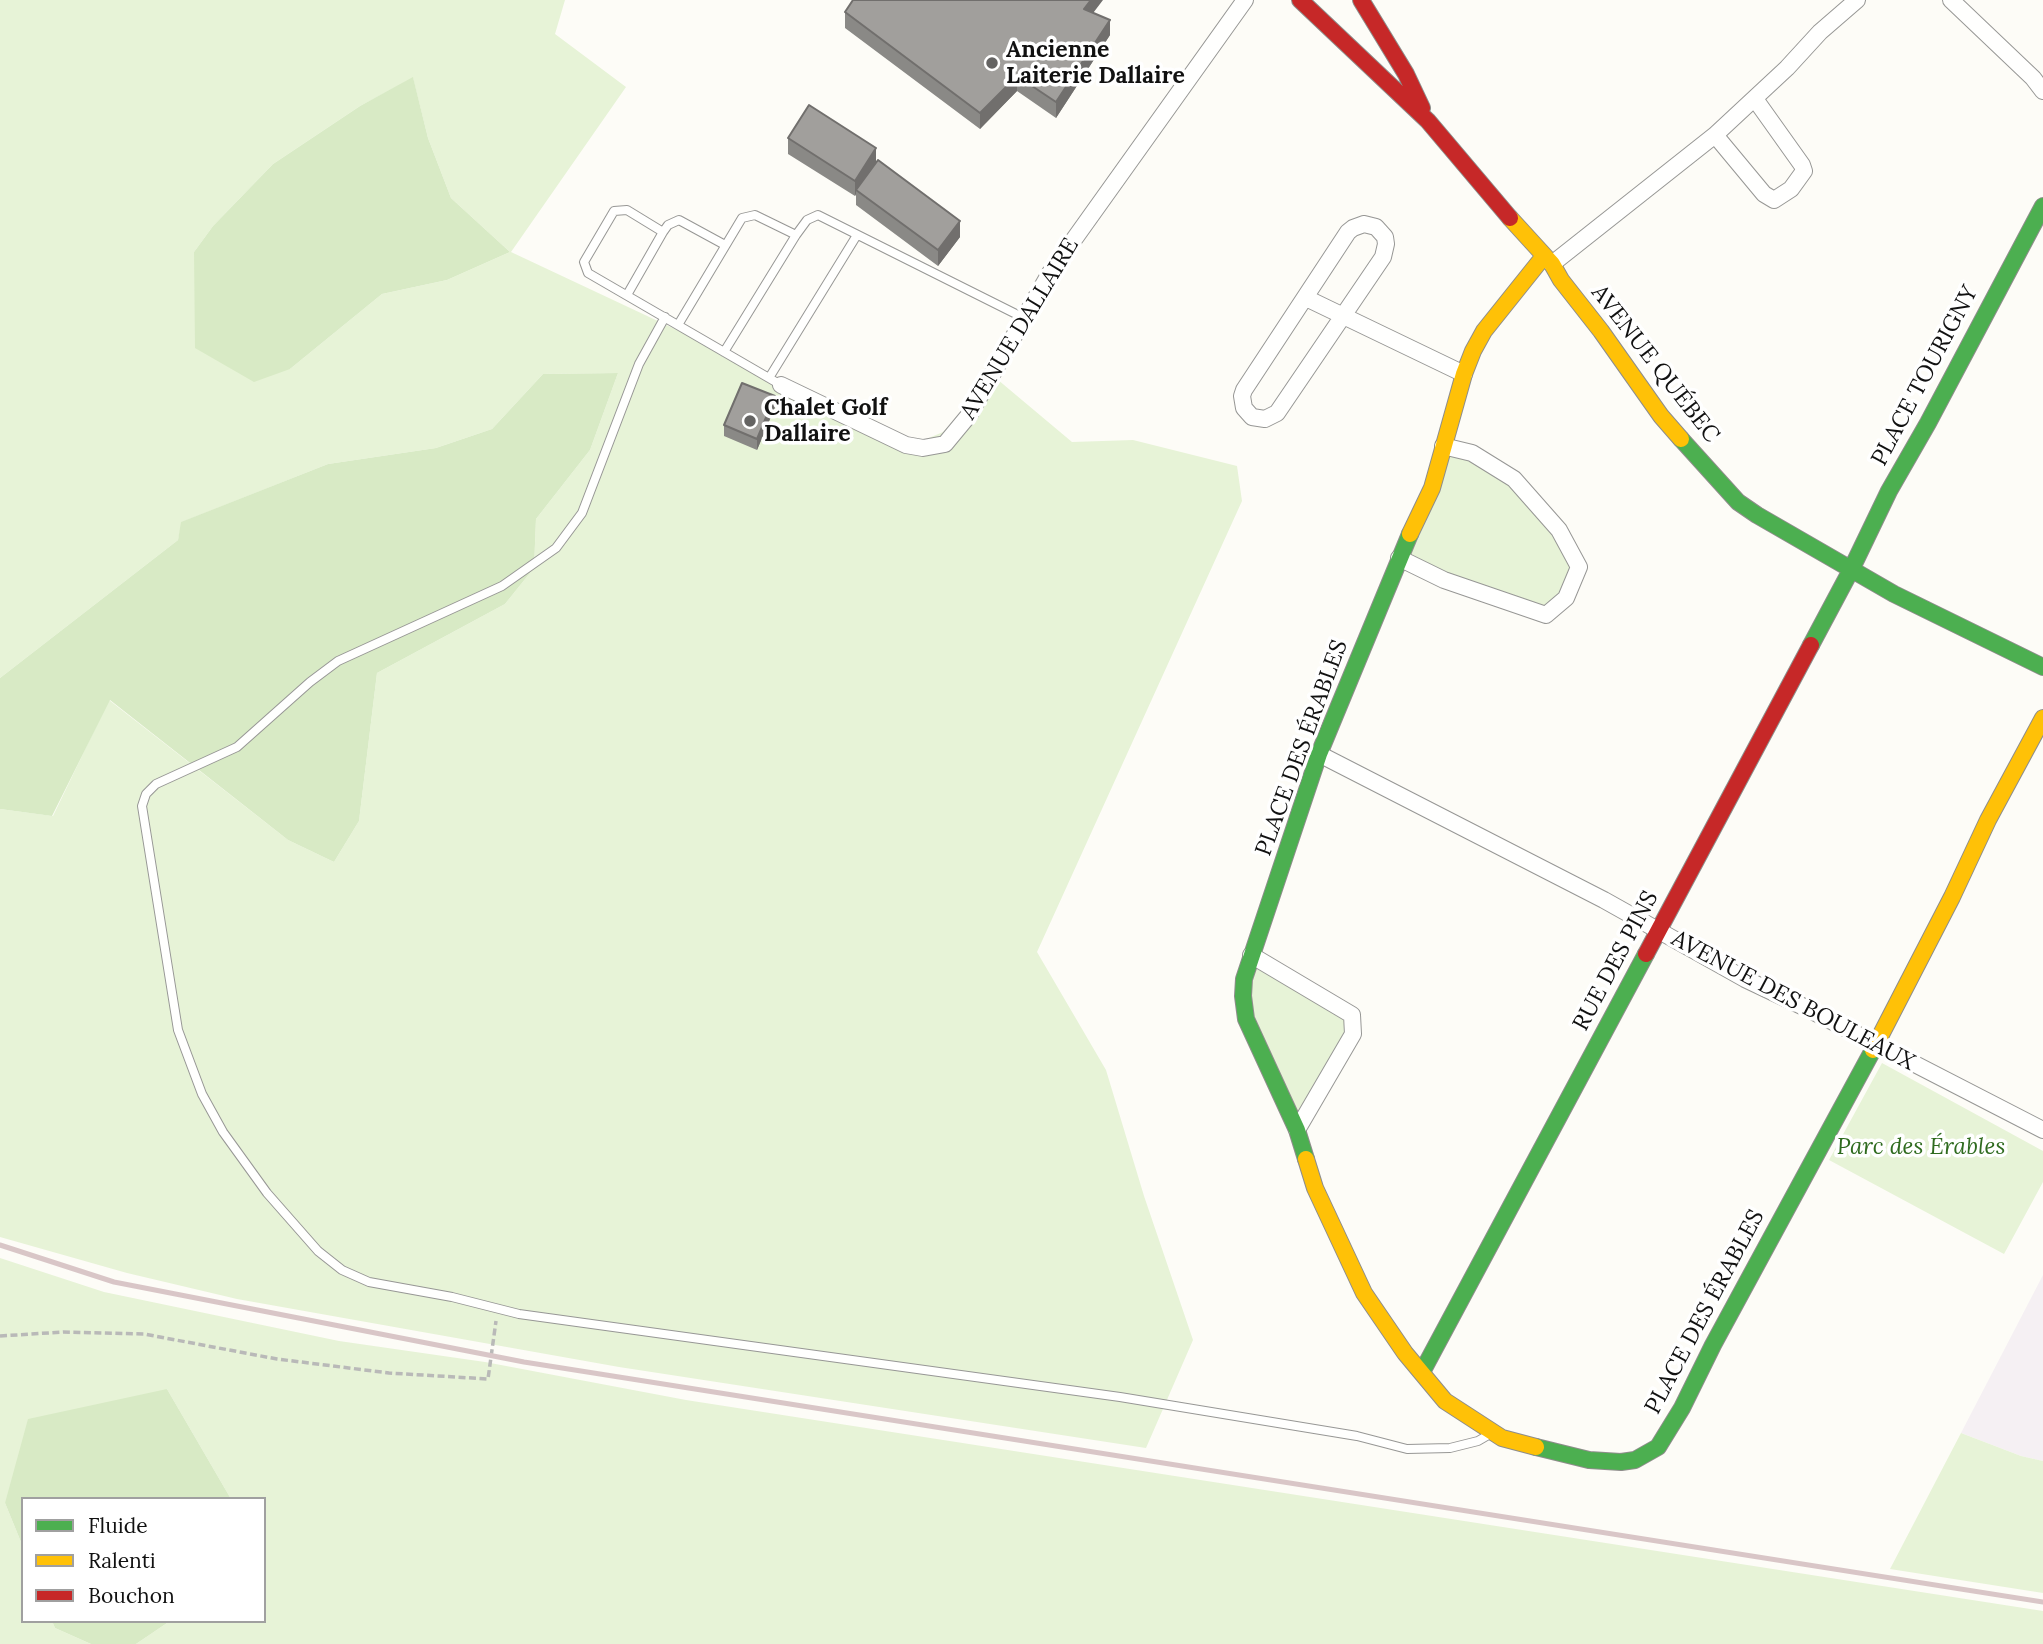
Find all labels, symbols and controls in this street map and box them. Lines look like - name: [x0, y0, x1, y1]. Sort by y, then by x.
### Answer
- place label: Ancienne Laiterie Dallaire: [1006, 36, 1185, 90]
- marker: Ancienne Laiterie Dallaire: [984, 55, 1000, 71]
- street label: AVENUE DALLAIRE: [955, 233, 1085, 425]
- street label: AVENUE QUÉBEC: [1585, 280, 1725, 448]
- street label: PLACE TOURIGNY: [1866, 281, 1984, 471]
- place label: Chalet Golf Dallaire: [764, 394, 887, 448]
- marker: Chalet Golf Dallaire: [742, 413, 758, 429]
- street label: PLACE DES ÉRABLES: [1250, 636, 1354, 860]
- street label: RUE DES PINS: [1568, 886, 1664, 1036]
- street label: AVENUE DES BOULEAUX: [1667, 925, 1919, 1077]
- park label: Parc des Érables: [1837, 1133, 2005, 1161]
- street label: PLACE DES ÉRABLES: [1639, 1205, 1771, 1419]
- legend: [21, 1497, 266, 1623]
- text: Fluide: [88, 1512, 148, 1539]
- text: Ralenti: [88, 1547, 156, 1574]
- text: Bouchon: [88, 1582, 175, 1609]

